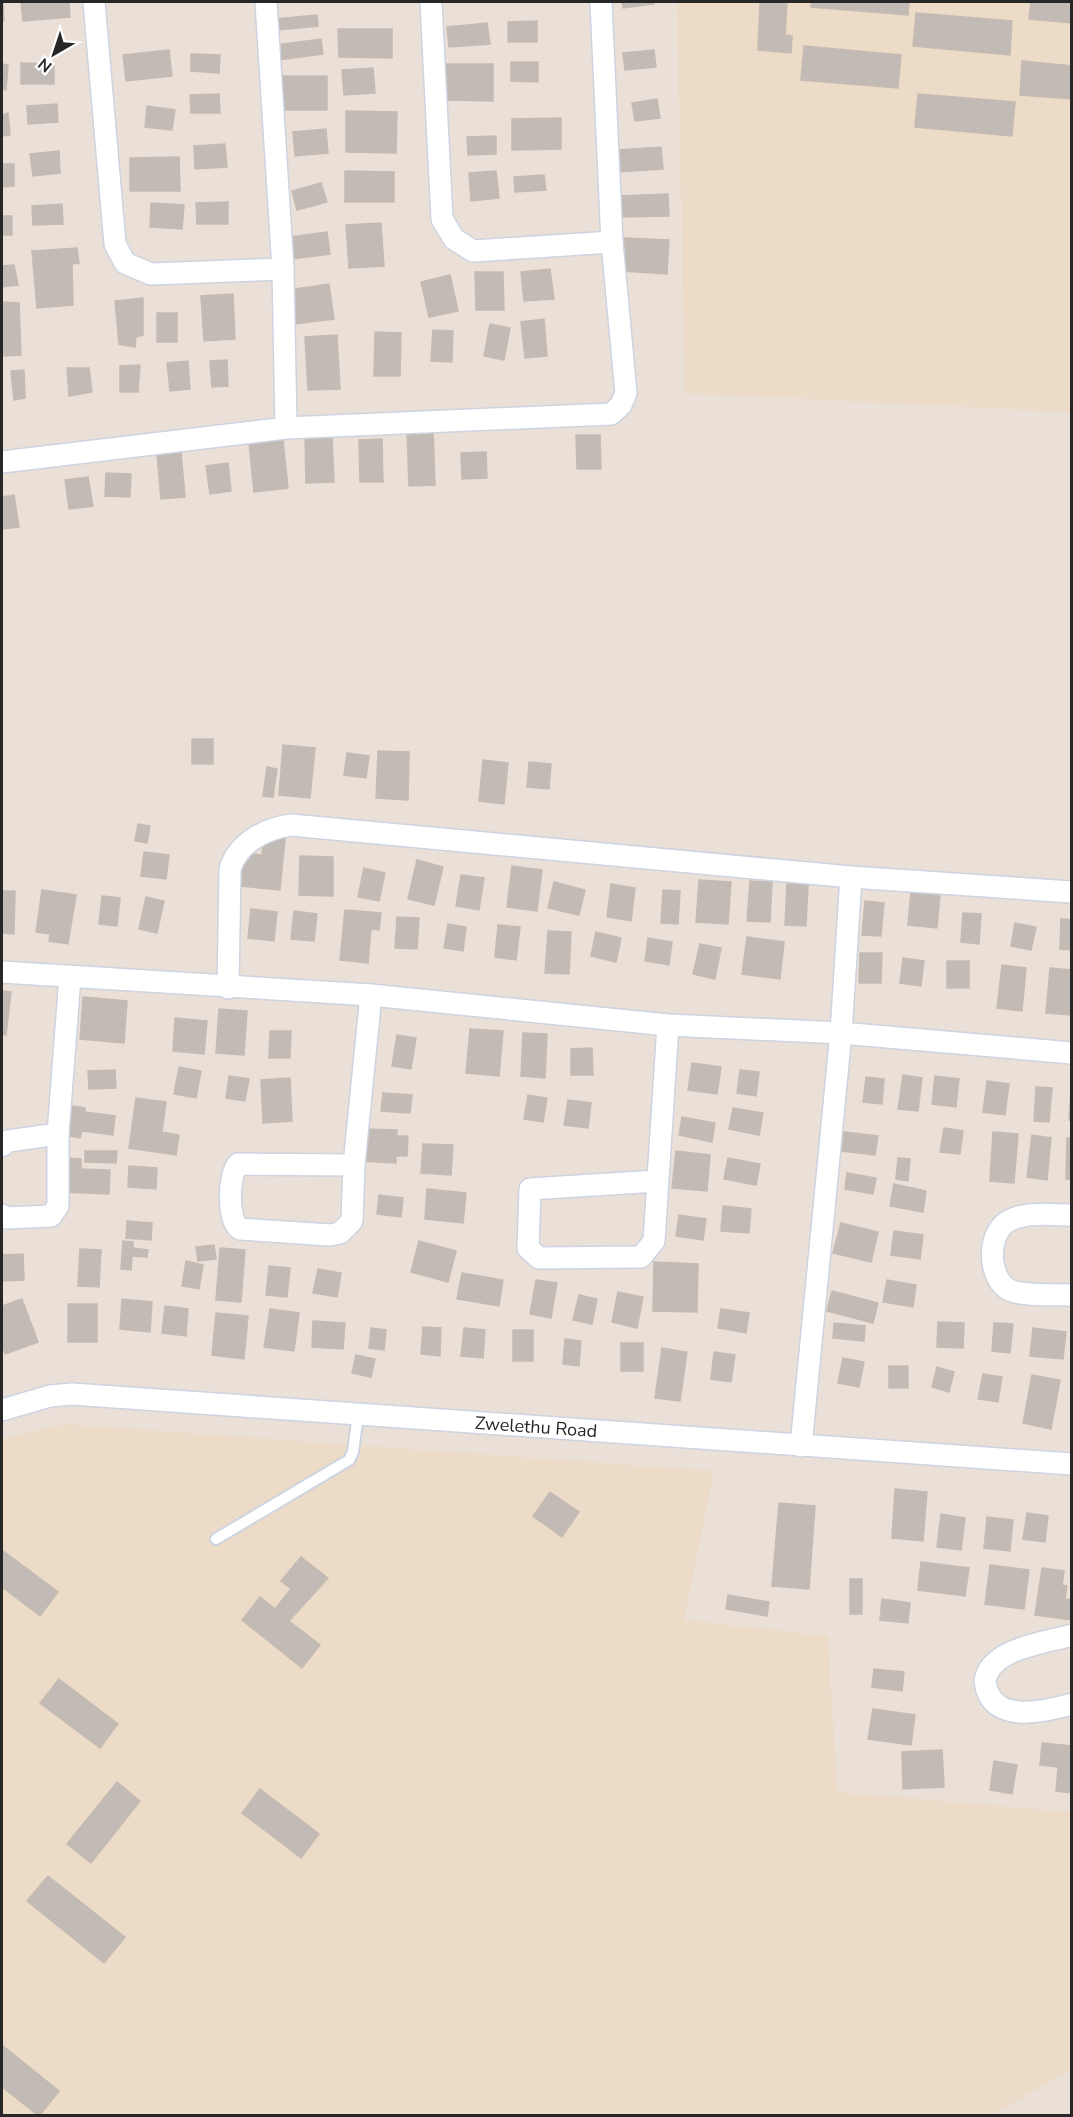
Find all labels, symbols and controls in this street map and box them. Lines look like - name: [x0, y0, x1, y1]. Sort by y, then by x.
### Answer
- north arrow: [24, 24, 84, 84]
- text: N: [34, 53, 57, 77]
- street label: Zwelethu Road: [474, 1411, 598, 1443]

